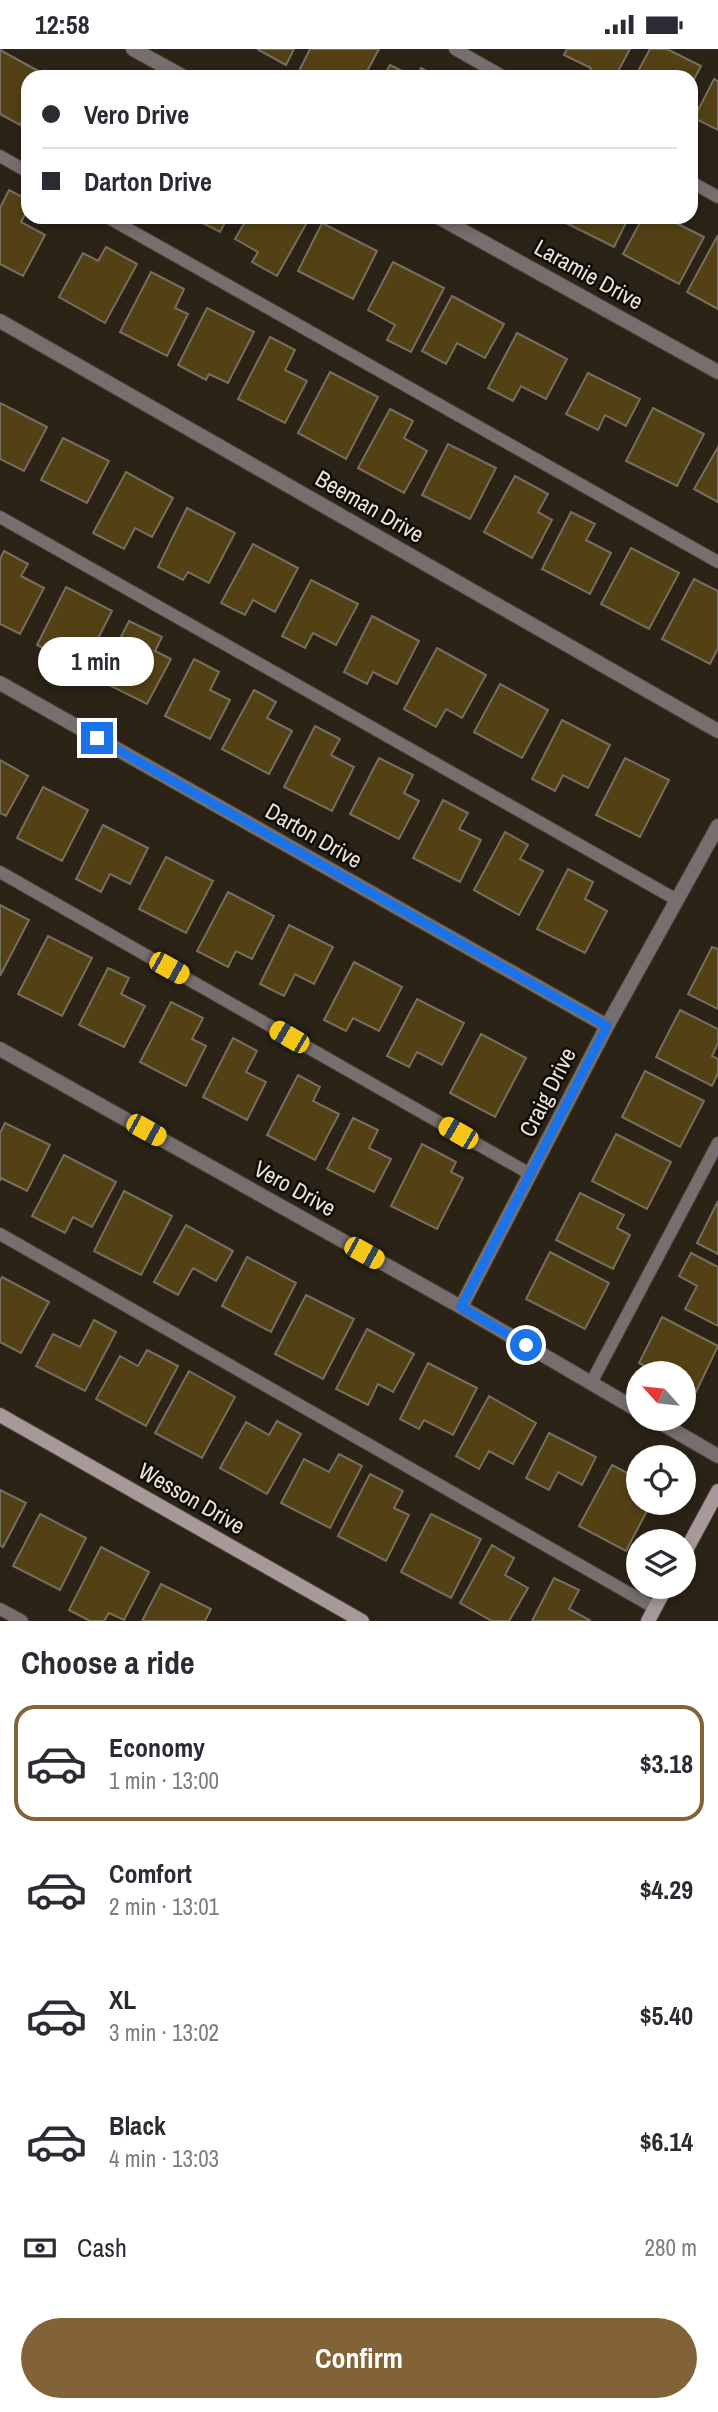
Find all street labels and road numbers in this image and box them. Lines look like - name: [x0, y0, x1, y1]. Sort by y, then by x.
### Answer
- street label: Laramie Drive: [529, 231, 649, 317]
- street label: Beeman Drive: [310, 462, 430, 550]
- street label: Darton Drive: [260, 795, 368, 875]
- street label: Craig Drive: [511, 1042, 583, 1142]
- street label: Vero Drive: [249, 1153, 341, 1223]
- street label: Wesson Drive: [133, 1455, 251, 1541]

